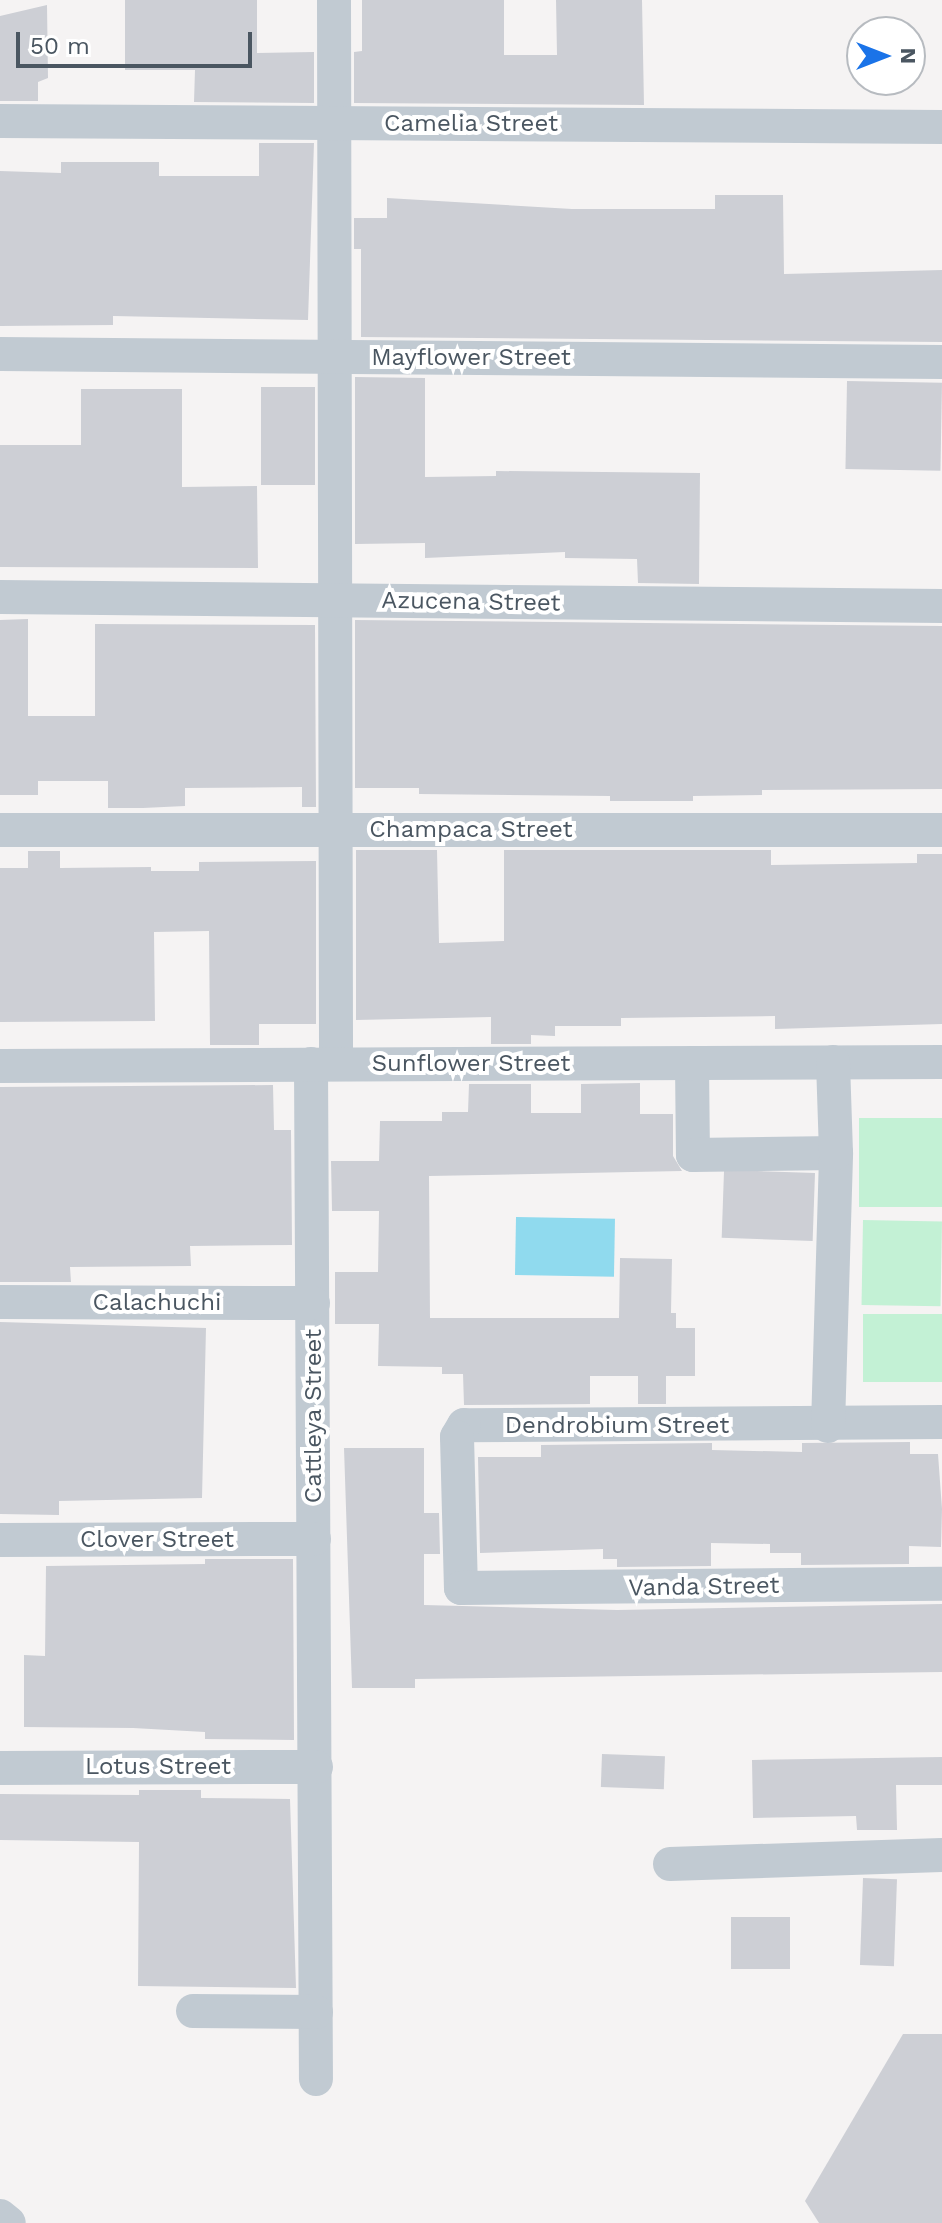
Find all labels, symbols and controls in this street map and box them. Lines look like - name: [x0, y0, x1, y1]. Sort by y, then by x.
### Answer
- scale bar: [20, 16, 256, 66]
- north arrow: [846, 16, 926, 96]
- text: 50 m: [30, 32, 90, 60]
- text: N: [896, 48, 921, 64]
- street label: Camelia Street: [384, 110, 558, 138]
- street label: Mayflower Street: [371, 344, 571, 372]
- street label: Azucena Street: [381, 586, 561, 618]
- street label: Champaca Street: [369, 816, 573, 844]
- street label: Sunflower Street: [371, 1050, 571, 1078]
- street label: Calachuchi: [93, 1289, 221, 1317]
- street label: Cattleya Street: [300, 1329, 328, 1503]
- street label: Dendrobium Street: [505, 1412, 729, 1440]
- street label: Clover Street: [80, 1526, 234, 1554]
- street label: Vanda Street: [628, 1571, 780, 1603]
- street label: Lotus Street: [85, 1753, 231, 1781]

